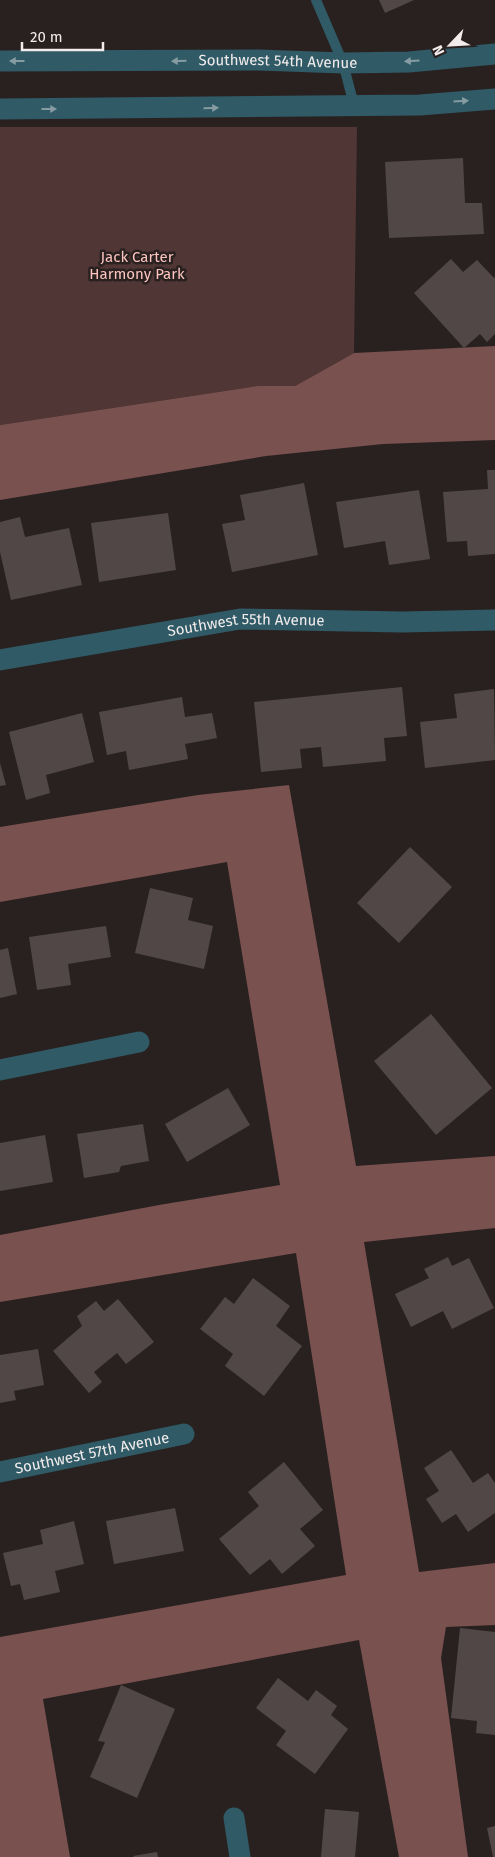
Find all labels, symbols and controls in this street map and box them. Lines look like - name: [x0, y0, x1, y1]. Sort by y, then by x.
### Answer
- scale bar: [22, 20, 104, 52]
- north arrow: [425, 20, 475, 70]
- text: 20 m: [30, 28, 63, 46]
- text: N: [429, 42, 448, 58]
- street label: Southwest 54th Avenue: [199, 51, 357, 72]
- one-way arrow: [8, 57, 24, 65]
- one-way arrow: [171, 57, 187, 65]
- one-way arrow: [403, 58, 419, 66]
- one-way arrow: [453, 97, 469, 105]
- one-way arrow: [203, 104, 219, 112]
- one-way arrow: [41, 105, 57, 113]
- park label: Jack Carter Harmony Park: [89, 248, 185, 283]
- street label: Southwest 55th Avenue: [166, 610, 325, 640]
- street label: Southwest 57th Avenue: [13, 1428, 171, 1478]

